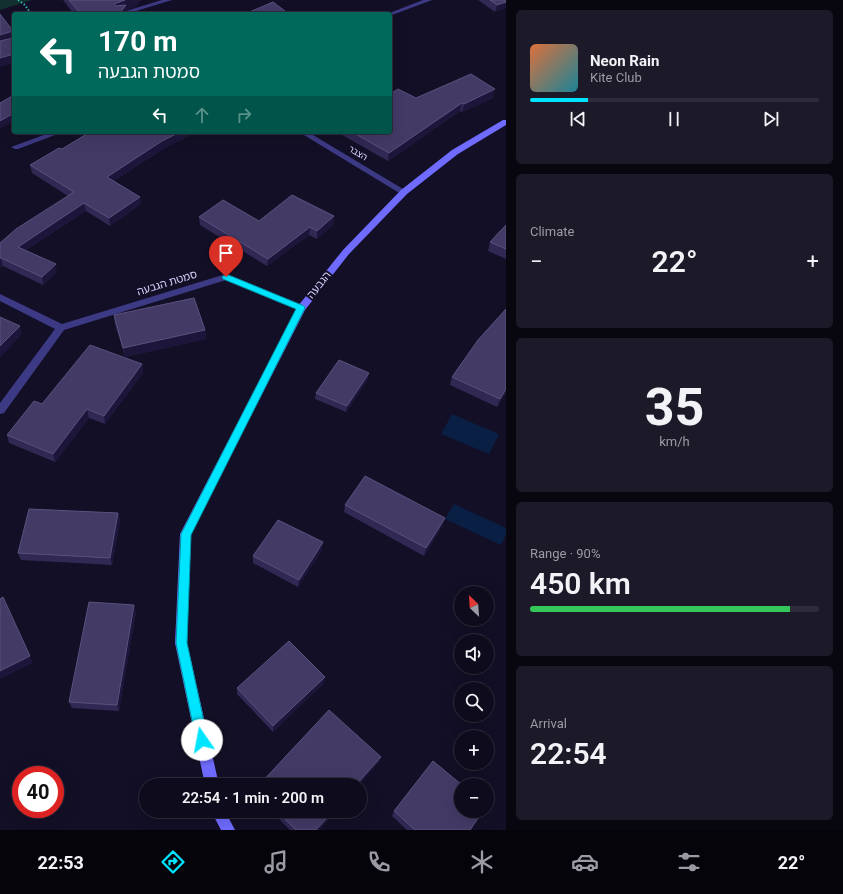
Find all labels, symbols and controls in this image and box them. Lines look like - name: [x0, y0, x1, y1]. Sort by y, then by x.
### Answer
- text: 170 m: [98, 25, 177, 58]
- icon: left: [32, 28, 84, 80]
- text: Neon Rain: [590, 52, 659, 70]
- text: סמטת הגבעה: [98, 61, 200, 82]
- text: Kite Club: [590, 70, 642, 85]
- icon: left: [149, 104, 171, 126]
- icon: ahead: [191, 104, 213, 126]
- icon: right: [233, 104, 255, 126]
- icon: previous: [567, 108, 589, 130]
- icon: pause: [663, 108, 685, 130]
- icon: next: [760, 108, 782, 130]
- street label: הצבר: [347, 144, 369, 162]
- text: Climate: [530, 224, 574, 239]
- pin: [209, 236, 243, 277]
- icon: arrive: [215, 242, 237, 264]
- text: 22°: [652, 244, 697, 279]
- text: −: [530, 249, 543, 274]
- text: +: [807, 249, 819, 274]
- street label: סמטת הגבעה: [135, 268, 199, 298]
- street label: הגבעה: [304, 269, 334, 301]
- text: 35: [645, 377, 704, 438]
- text: km/h: [659, 434, 690, 449]
- text: Range · 90%: [530, 546, 600, 561]
- text: 450 km: [530, 566, 631, 601]
- north arrow: [454, 586, 494, 626]
- map controls: [454, 586, 494, 818]
- button: sound: [454, 634, 494, 674]
- button: search: [454, 682, 494, 722]
- text: Arrival: [530, 716, 567, 731]
- position arrow: [181, 719, 223, 761]
- button: +: [454, 730, 494, 770]
- text: 22:54: [530, 736, 607, 771]
- speed limit sign: 40: [12, 766, 64, 818]
- button: −: [454, 778, 494, 818]
- text: 22:54 · 1 min · 200 m: [182, 789, 324, 807]
- icon: directions: [159, 848, 187, 876]
- icon: music: [262, 848, 290, 876]
- icon: phone: [365, 848, 393, 876]
- icon: climate: [468, 848, 496, 876]
- icon: car: [571, 848, 599, 876]
- icon: filters: [675, 848, 703, 876]
- text: 22:53: [38, 852, 84, 873]
- text: 22°: [778, 852, 805, 873]

